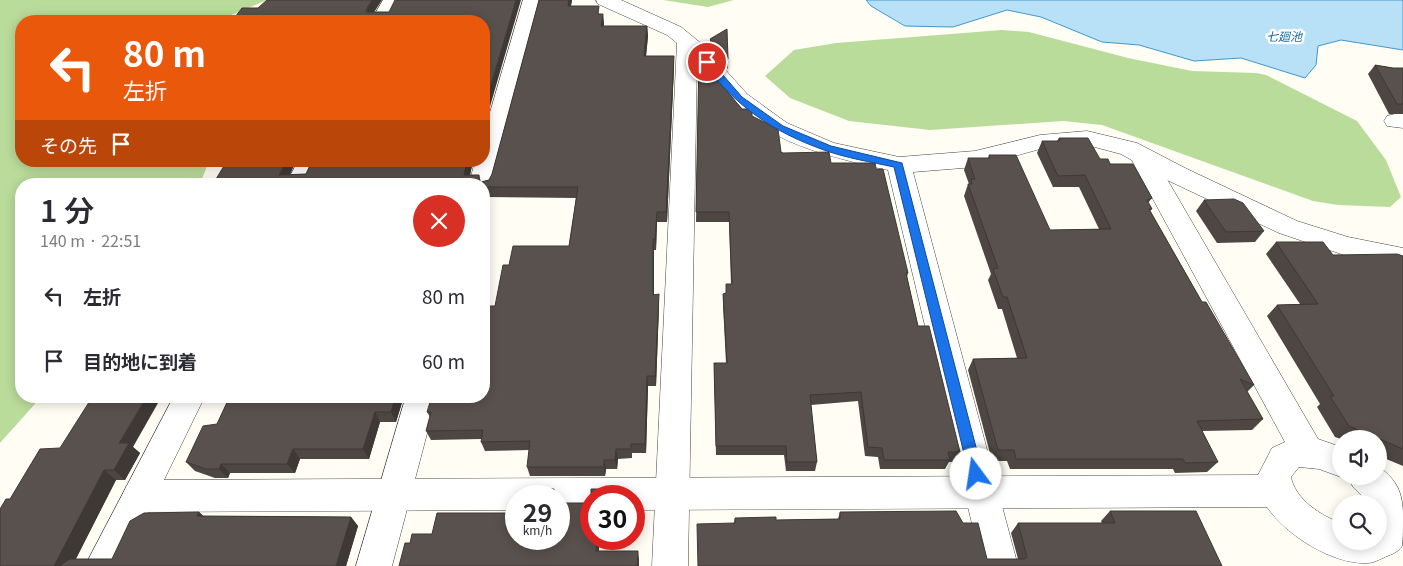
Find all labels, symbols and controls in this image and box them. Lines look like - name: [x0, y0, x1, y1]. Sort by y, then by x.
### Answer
- text: 80 m: [123, 26, 206, 77]
- water label: 七廻池: [1266, 27, 1303, 44]
- icon: left: [40, 35, 105, 100]
- pin: [686, 41, 728, 83]
- icon: arrive: [693, 48, 721, 76]
- text: 左折: [123, 73, 167, 105]
- icon: arrive: [107, 130, 135, 158]
- text: その先: [40, 131, 97, 158]
- text: 1 分: [40, 187, 94, 231]
- button: close: [413, 195, 465, 247]
- text: 140 m · 22:51: [40, 228, 141, 252]
- icon: left: [40, 282, 68, 310]
- text: 左折: [83, 282, 121, 309]
- text: 80 m: [422, 282, 465, 309]
- icon: arrive: [40, 347, 68, 375]
- text: 目的地に到着: [83, 347, 197, 374]
- text: 60 m: [422, 347, 465, 374]
- map controls: [1332, 430, 1387, 550]
- button: sound: [1332, 430, 1387, 485]
- position arrow: [949, 447, 1001, 499]
- speed limit sign: 30: [580, 485, 645, 550]
- text: 29: [523, 493, 552, 529]
- button: search: [1332, 495, 1387, 550]
- text: km/h: [523, 521, 552, 538]

